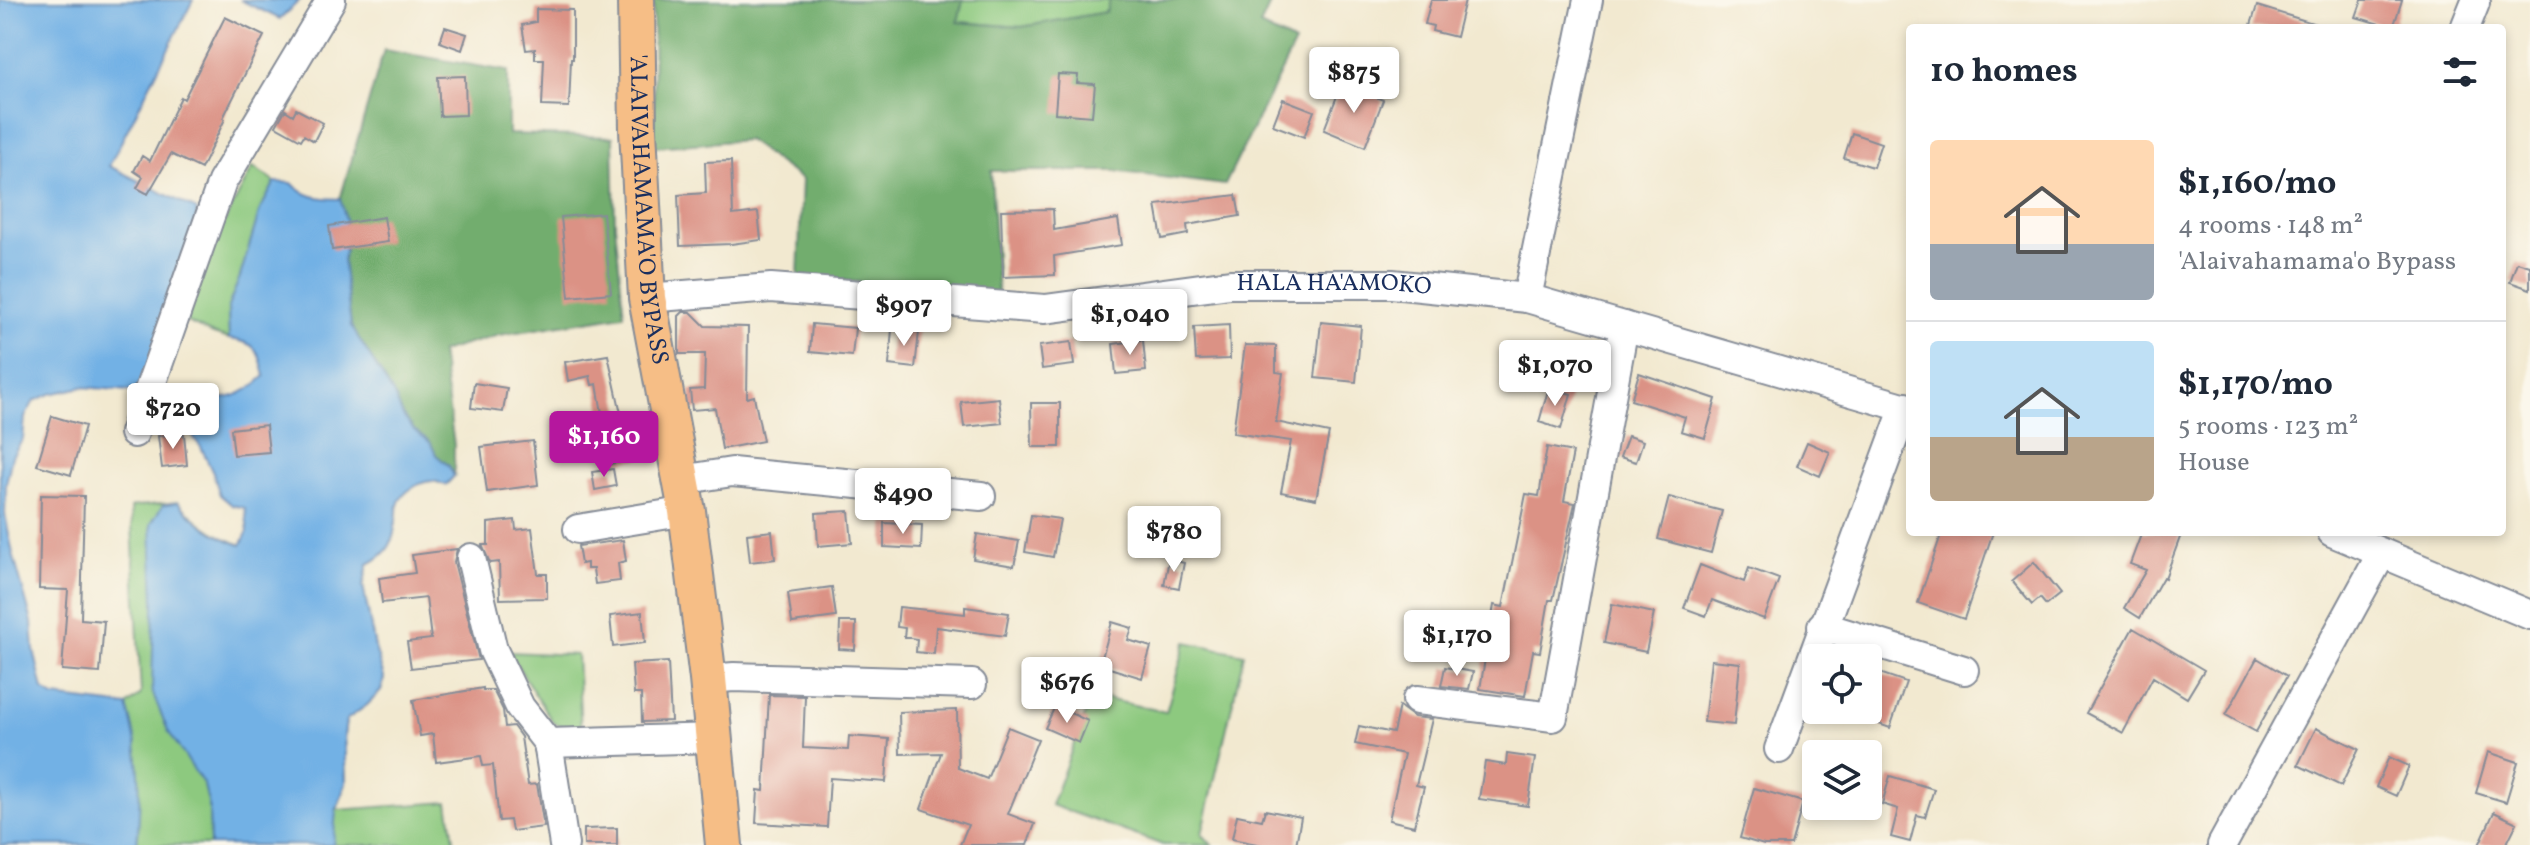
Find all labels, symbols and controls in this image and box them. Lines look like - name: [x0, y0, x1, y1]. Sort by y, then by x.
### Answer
- pin: $875: [1307, 47, 1401, 115]
- text: 10 homes: [1930, 49, 2078, 96]
- icon: filters: [2438, 50, 2482, 94]
- street label: 'ALAIVAHAMAMA'O BYPASS: [620, 54, 676, 368]
- text: $875: [1327, 55, 1381, 91]
- text: $1,160/mo: [2178, 161, 2337, 208]
- icon: home: [1994, 172, 2090, 268]
- text: 4 rooms · 148 m²: [2178, 208, 2363, 244]
- text: 'Alaivahamama'o Bypass: [2178, 244, 2456, 280]
- street label: HALA HA'AMOKO: [1237, 267, 1433, 305]
- pin: $907: [857, 280, 951, 348]
- text: $907: [875, 288, 933, 324]
- pin: $1,040: [1065, 289, 1195, 357]
- text: $1,040: [1090, 297, 1170, 333]
- pin: $1,070: [1490, 340, 1620, 408]
- text: $1,070: [1517, 348, 1593, 384]
- text: $1,170/mo: [2178, 362, 2333, 409]
- icon: home: [1994, 373, 2090, 469]
- pin: $720: [126, 383, 220, 451]
- text: $720: [145, 391, 201, 427]
- text: 5 rooms · 123 m²: [2178, 409, 2358, 445]
- pin: $1,160: [539, 411, 669, 479]
- text: $1,160: [567, 419, 641, 455]
- text: House: [2178, 445, 2250, 481]
- pin: $490: [856, 468, 950, 536]
- text: $490: [873, 476, 933, 512]
- pin: $780: [1127, 506, 1221, 574]
- text: $780: [1146, 514, 1202, 550]
- pin: $1,170: [1392, 610, 1522, 678]
- text: $1,170: [1422, 618, 1492, 654]
- map controls: [1802, 644, 1882, 820]
- button: locate: [1802, 644, 1882, 724]
- pin: $676: [1020, 657, 1114, 725]
- text: $676: [1039, 665, 1095, 701]
- button: layers: [1802, 740, 1882, 820]

